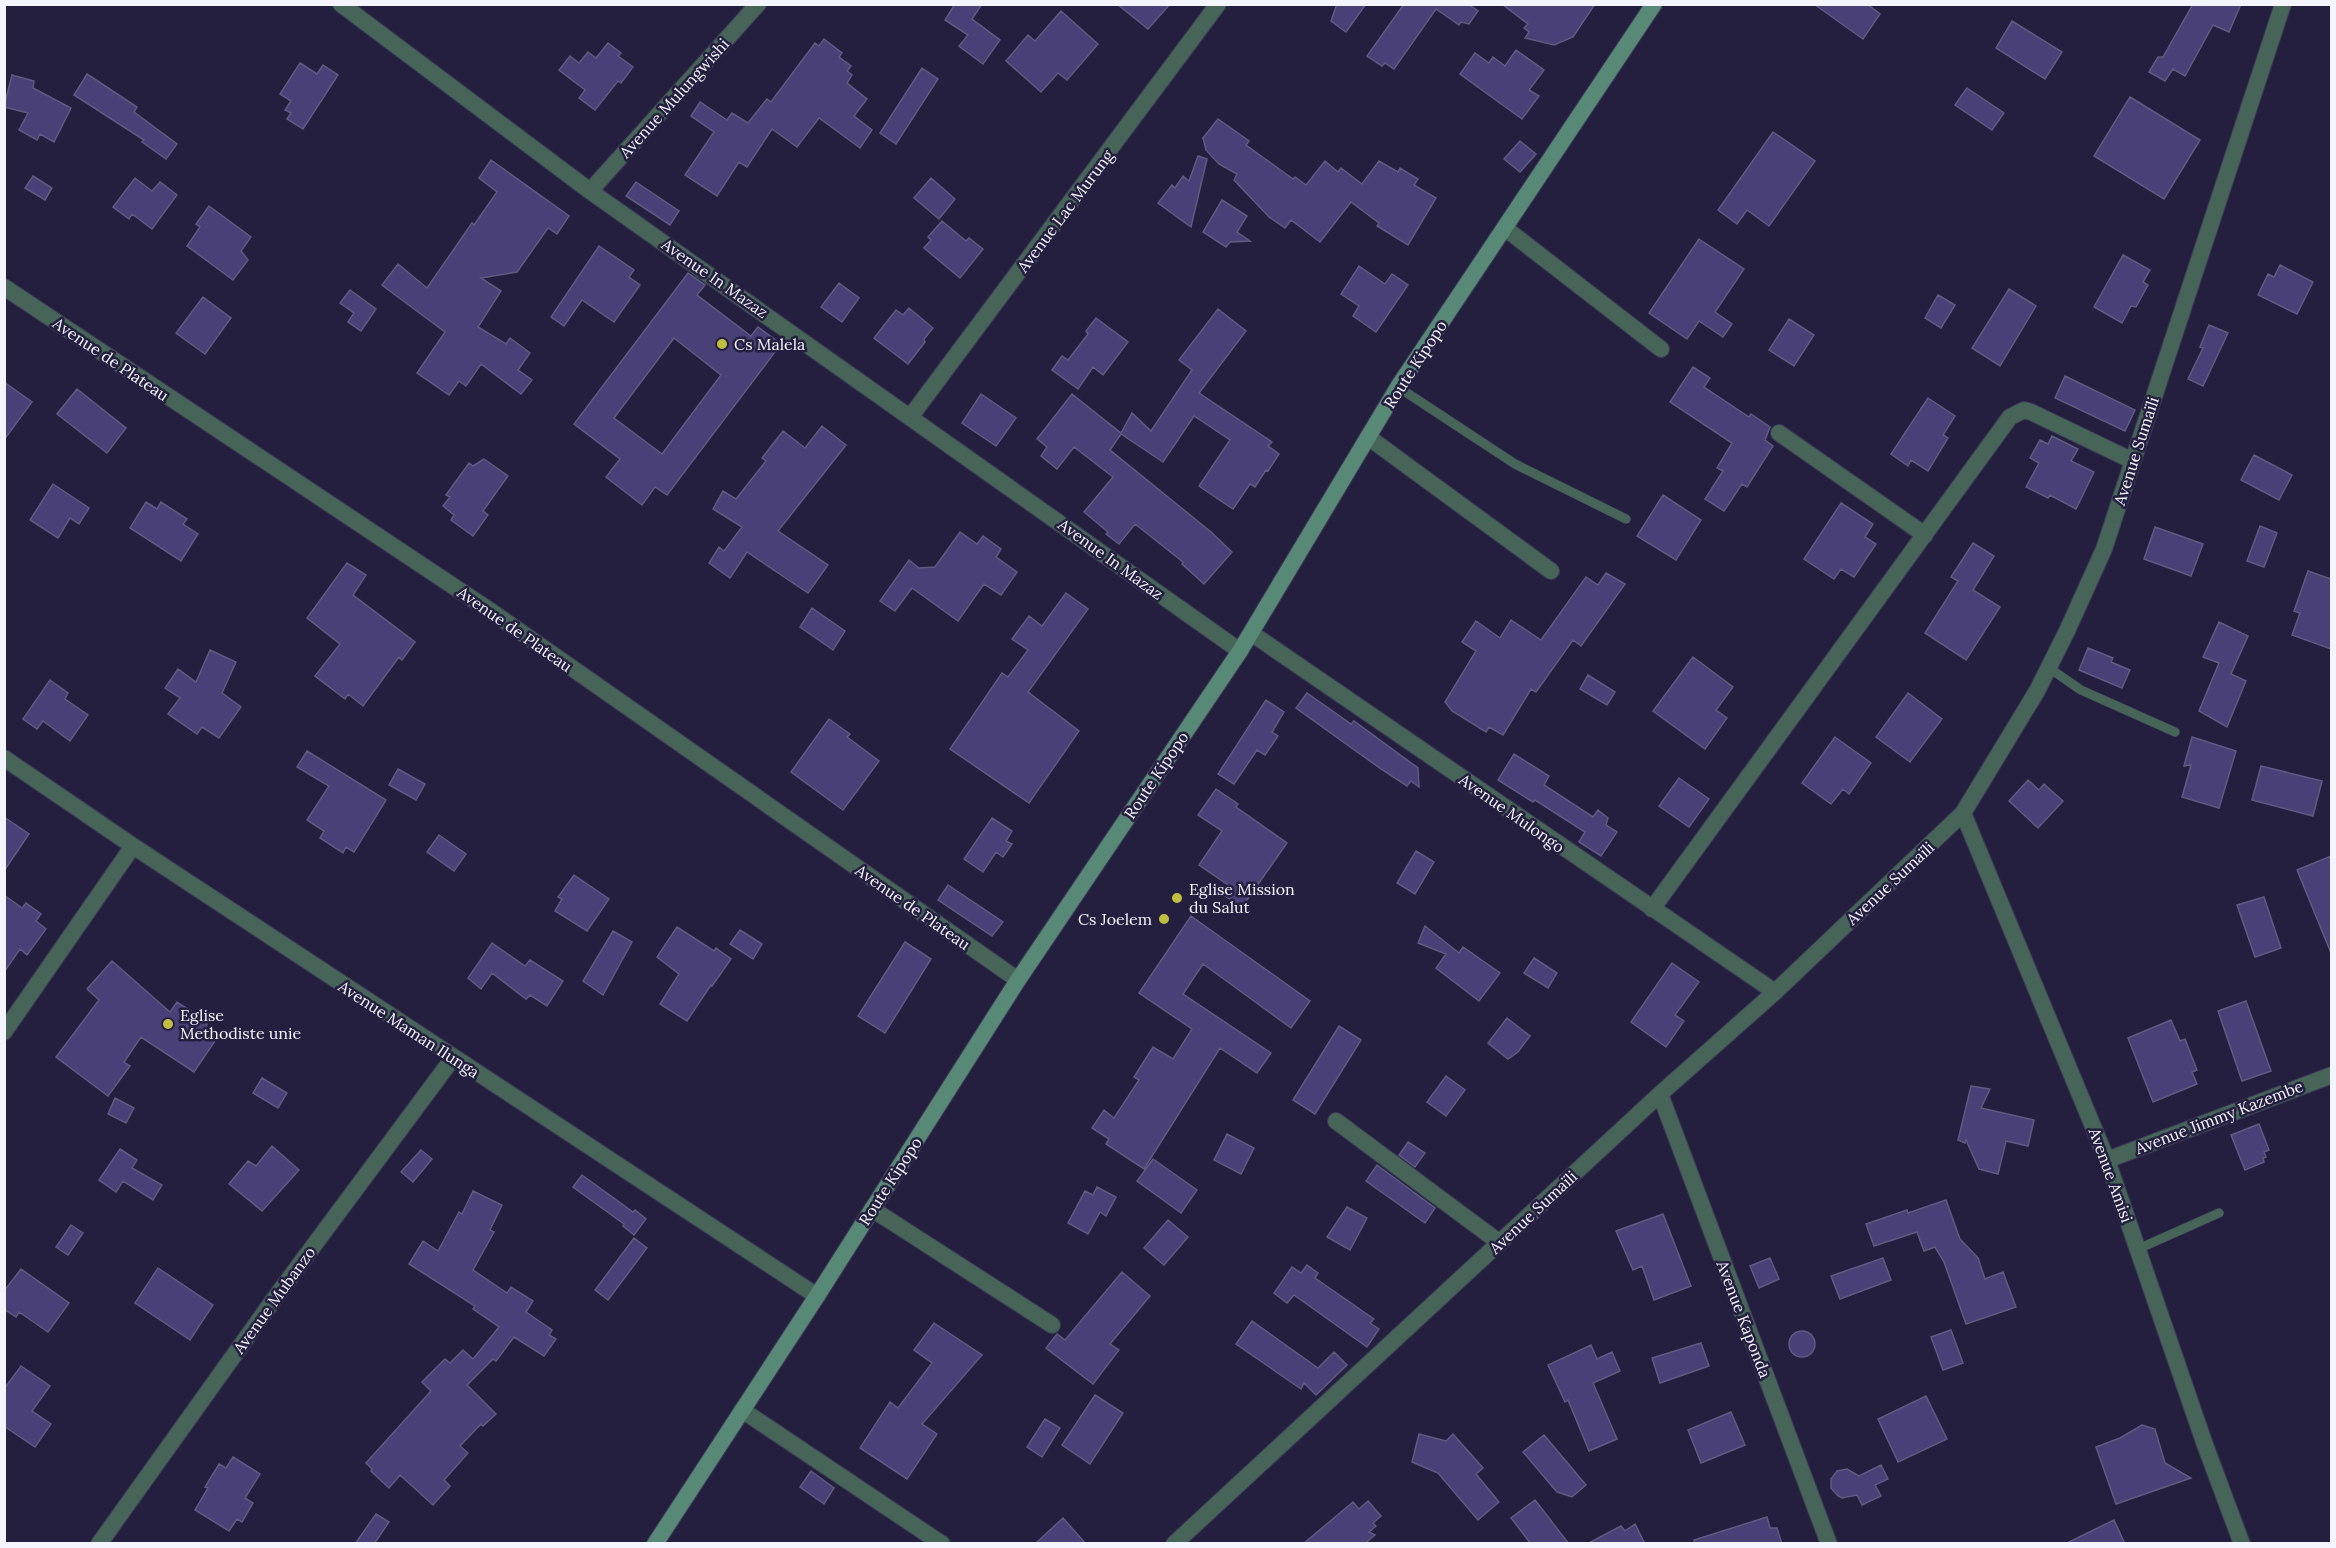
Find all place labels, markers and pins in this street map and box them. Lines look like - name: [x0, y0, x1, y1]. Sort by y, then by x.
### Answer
- place label: Cs Malela: [734, 334, 805, 354]
- marker: Cs Malela: [715, 337, 729, 351]
- place label: Eglise Mission du Salut: [1189, 879, 1295, 917]
- marker: Eglise Mission du Salut: [1170, 891, 1184, 905]
- place label: Cs Joelem: [1078, 909, 1152, 929]
- marker: Cs Joelem: [1157, 912, 1171, 926]
- place label: Eglise Methodiste unie: [180, 1005, 302, 1043]
- marker: Eglise Methodiste unie: [161, 1017, 175, 1031]

